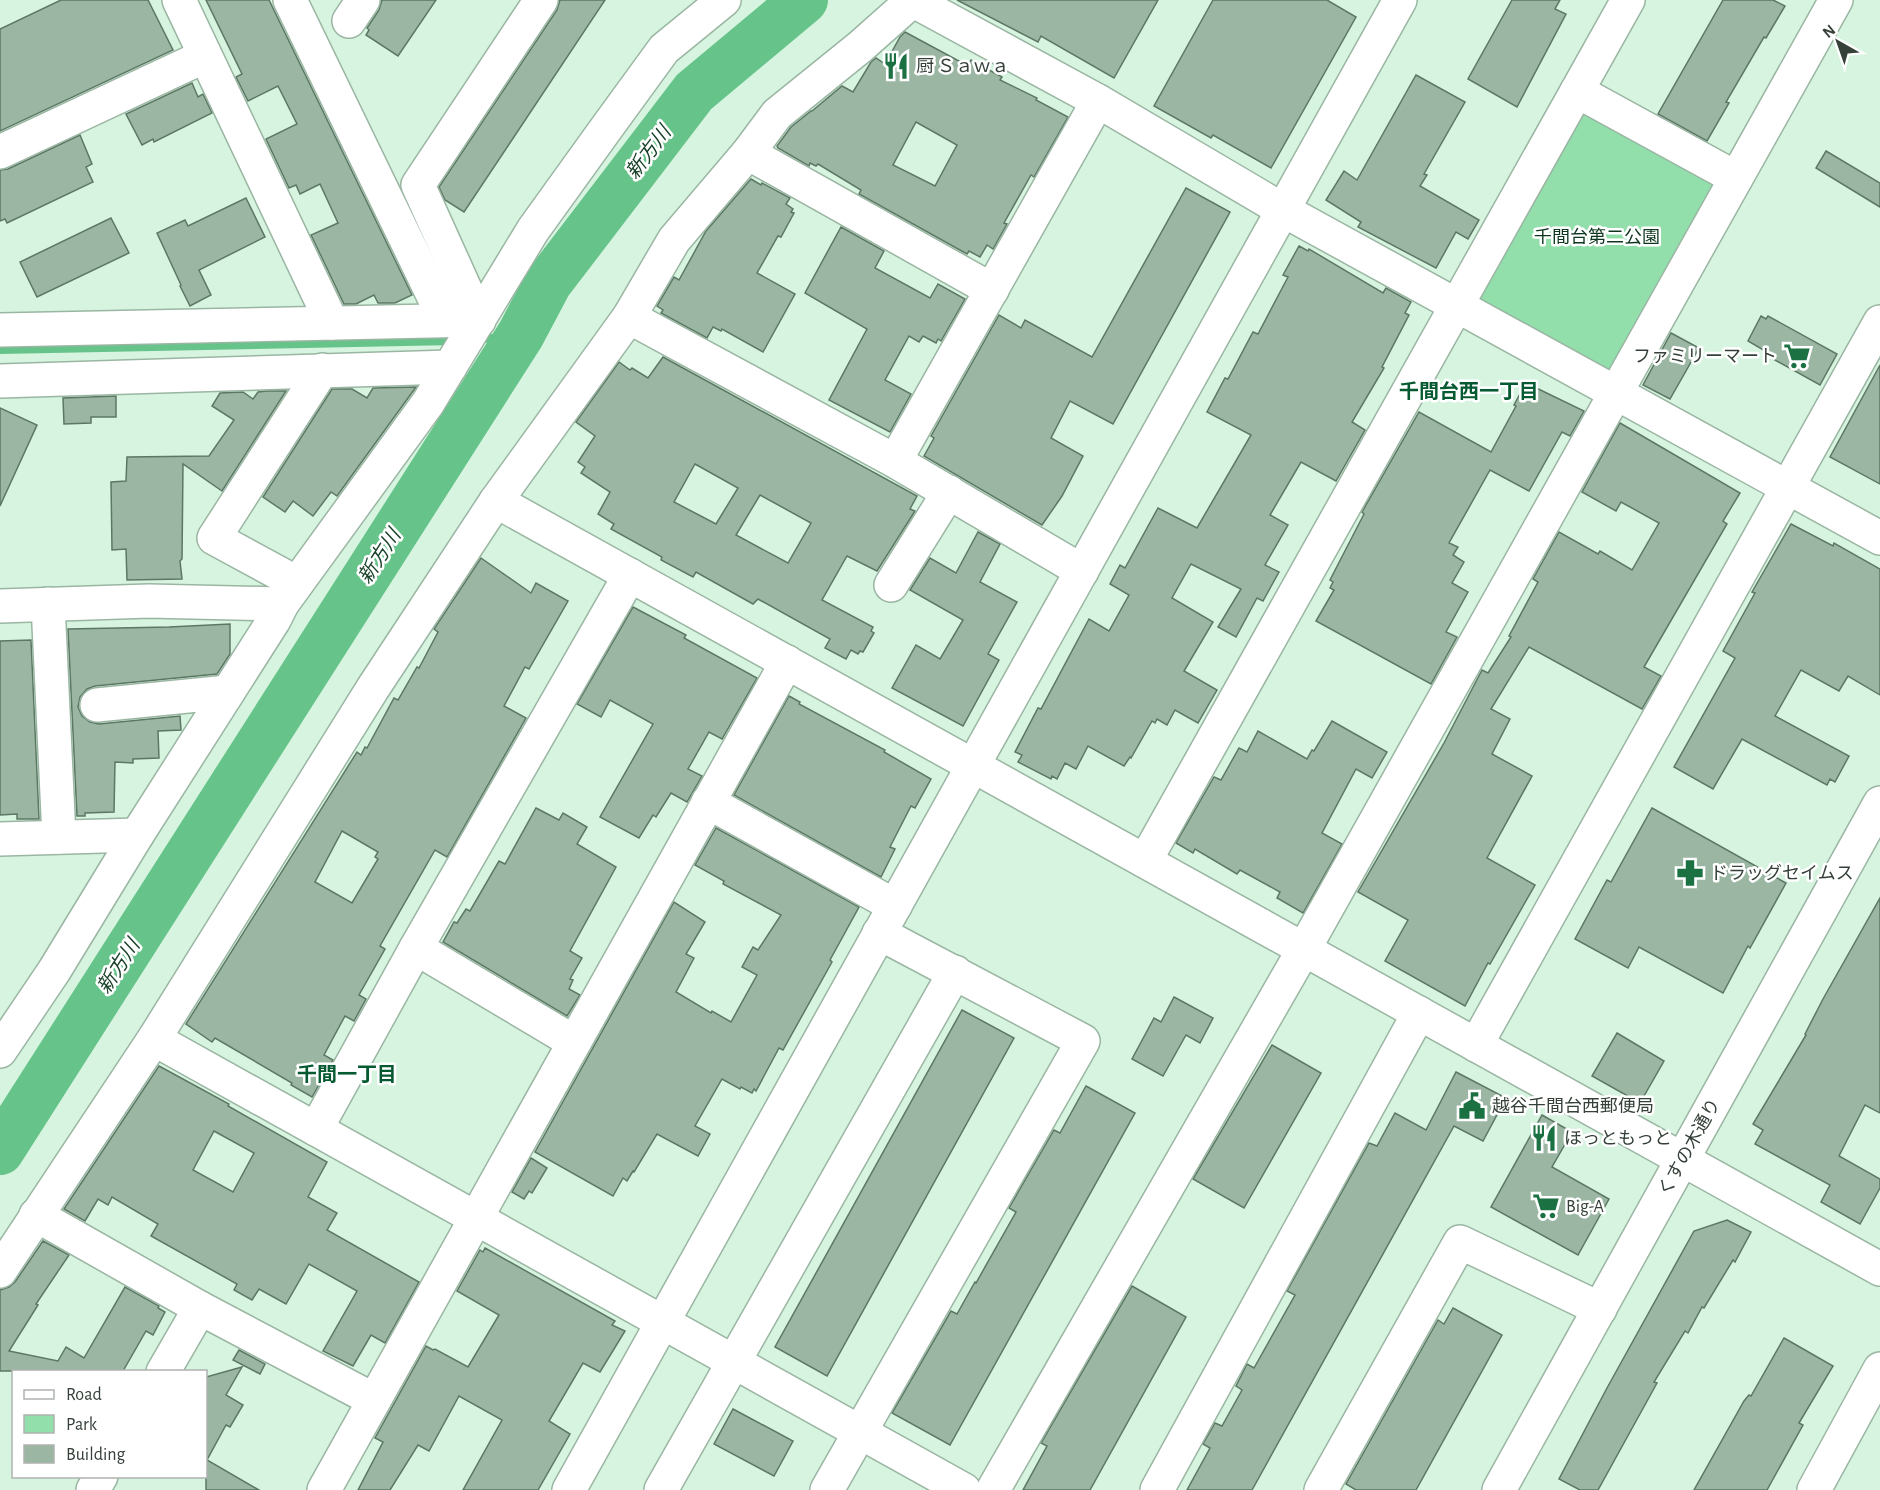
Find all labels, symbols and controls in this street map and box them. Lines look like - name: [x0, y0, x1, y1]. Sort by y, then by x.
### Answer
- north arrow: [1808, 12, 1868, 72]
- text: N: [1820, 22, 1838, 41]
- restaurant icon: 厨 Ｓａｗａ: [881, 51, 911, 81]
- place label: 厨 Ｓａｗａ: [916, 58, 1009, 76]
- water label: 新方川: [622, 120, 676, 183]
- park label: 千間台第二公園: [1534, 227, 1660, 247]
- supermarket icon: ファミリーマート: [1782, 341, 1812, 371]
- place label: ファミリーマート: [1633, 348, 1777, 366]
- district label: 千間台西一丁目: [1399, 381, 1539, 402]
- water label: 新方川: [354, 524, 406, 587]
- pharmacy icon: ドラッグセイムス: [1675, 858, 1705, 888]
- place label: ドラッグセイムス: [1710, 863, 1854, 883]
- water label: 新方川: [93, 934, 145, 997]
- district label: 千間一丁目: [297, 1064, 397, 1085]
- public building icon: 越谷千間台西郵便局: [1457, 1091, 1487, 1121]
- street label: くすの木通り: [1655, 1095, 1724, 1199]
- place label: 越谷千間台西郵便局: [1492, 1096, 1654, 1116]
- restaurant icon: ほっともっと: [1529, 1123, 1559, 1153]
- place label: ほっともっと: [1564, 1129, 1672, 1148]
- supermarket icon: Big-A: [1531, 1191, 1561, 1221]
- place label: Big-A: [1566, 1198, 1604, 1216]
- legend: [12, 1370, 207, 1478]
- text: Road: [66, 1386, 102, 1404]
- text: Park: [66, 1416, 98, 1434]
- text: Building: [66, 1446, 126, 1464]

